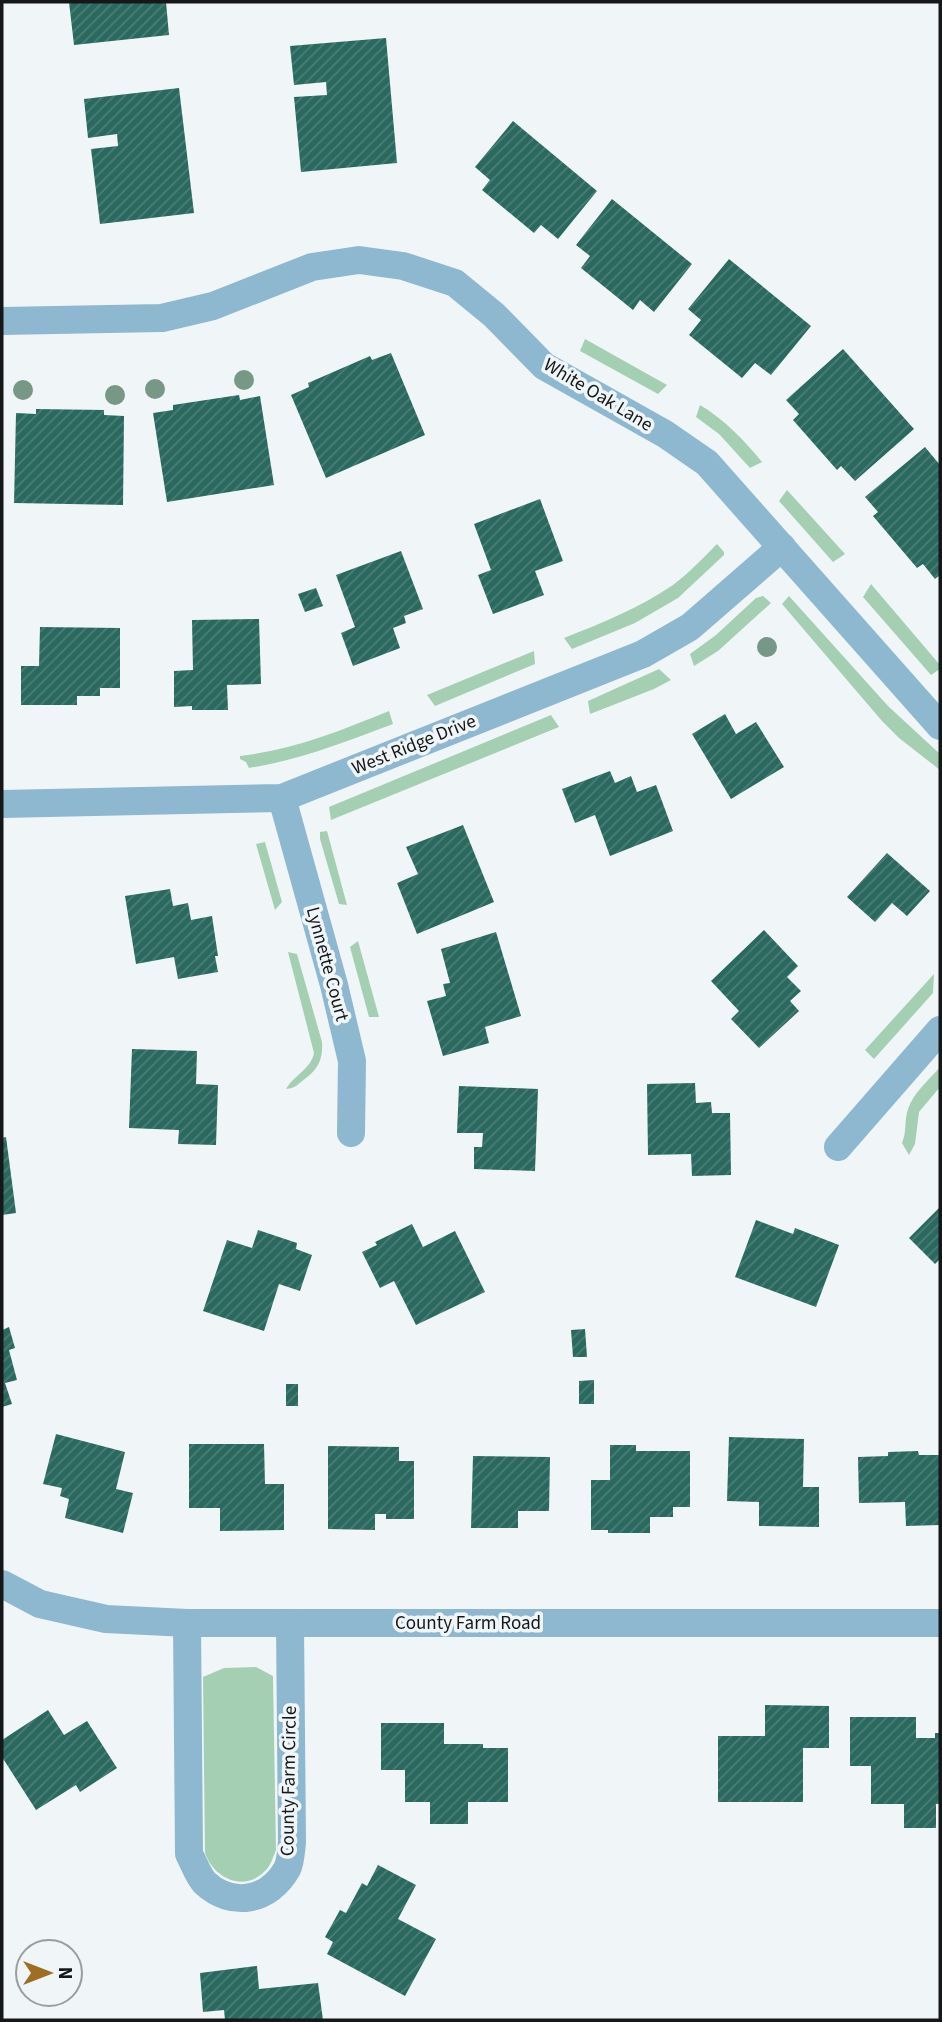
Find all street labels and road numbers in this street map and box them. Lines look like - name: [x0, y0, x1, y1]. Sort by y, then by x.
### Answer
- street label: White Oak Lane: [538, 352, 658, 438]
- street label: West Ridge Drive: [348, 708, 480, 782]
- street label: Lynnette Court: [299, 904, 355, 1025]
- street label: County Farm Road: [395, 1610, 541, 1637]
- street label: County Farm Circle: [274, 1706, 304, 1856]

